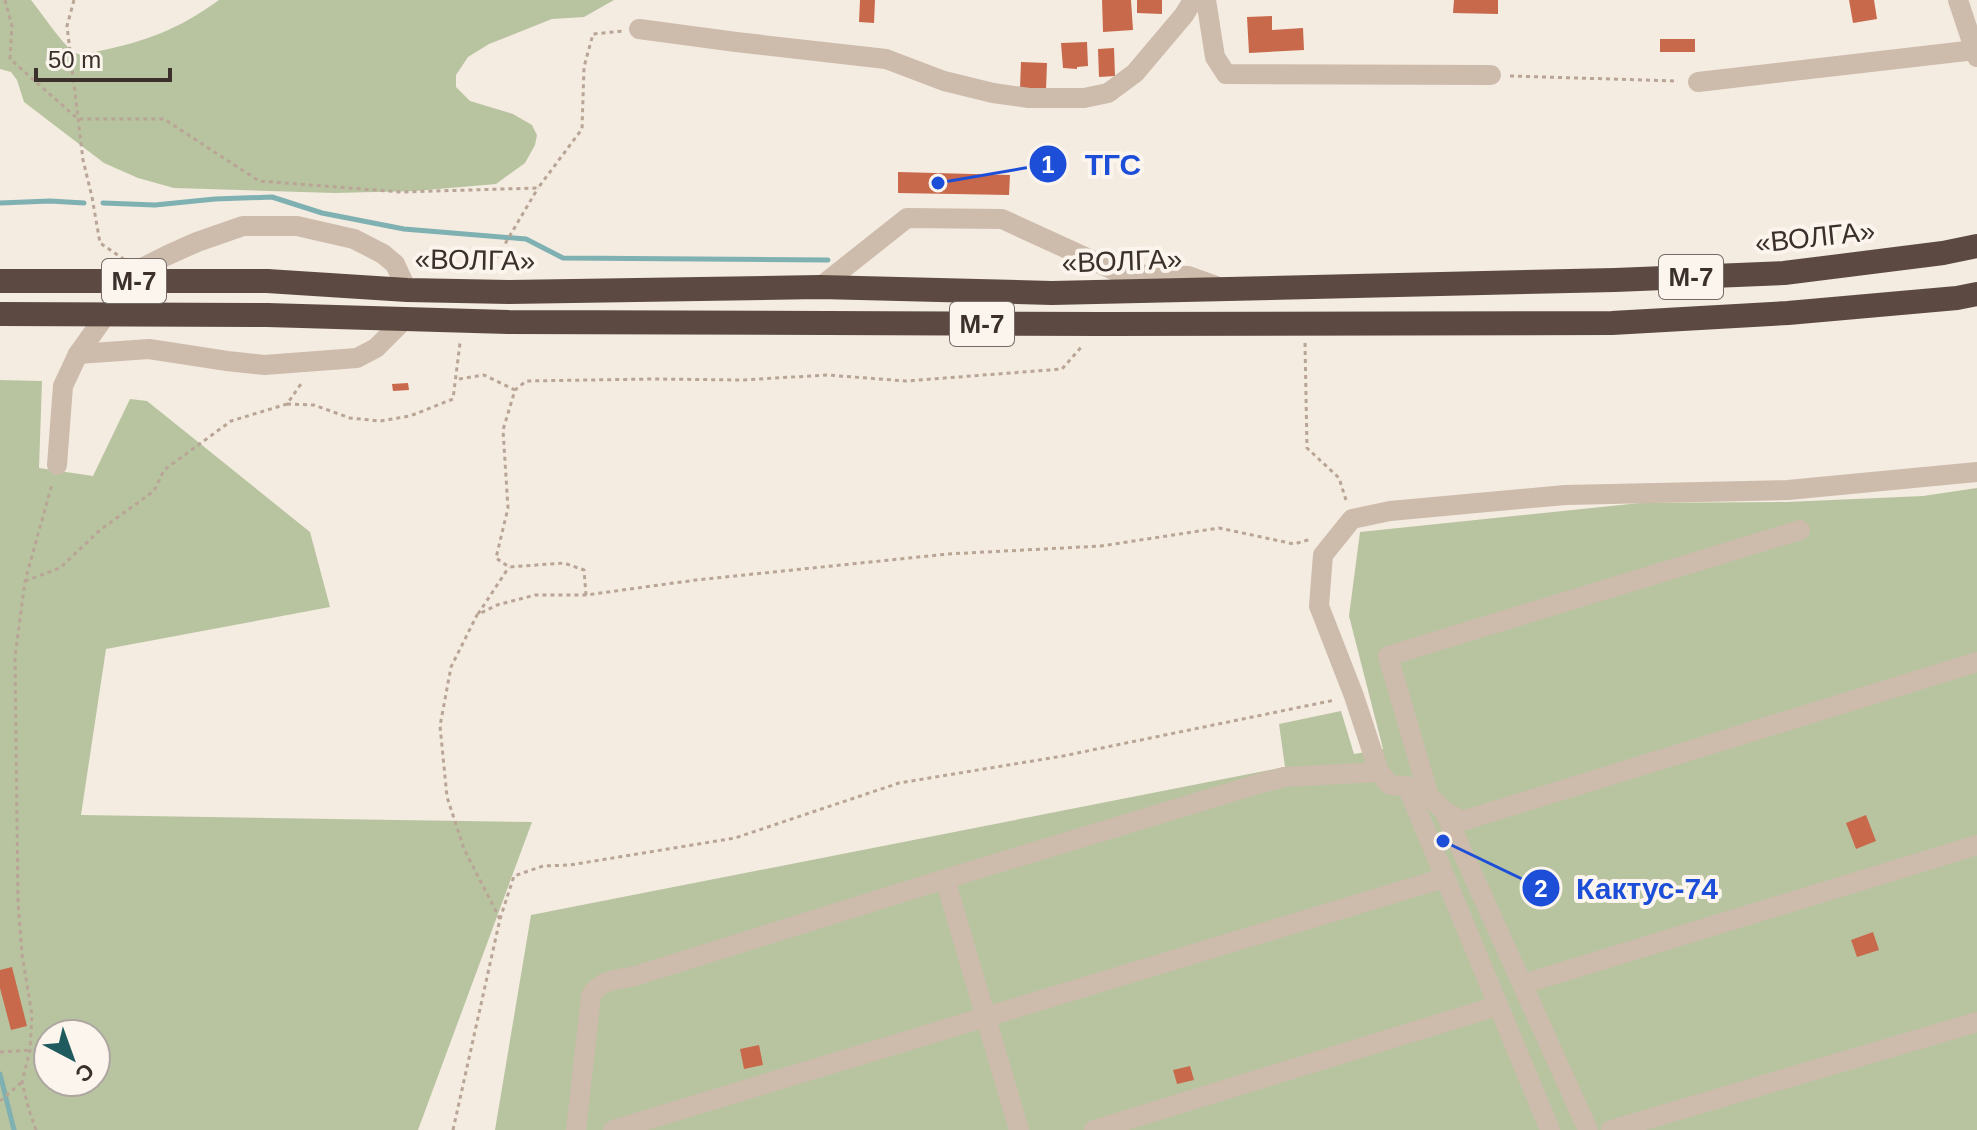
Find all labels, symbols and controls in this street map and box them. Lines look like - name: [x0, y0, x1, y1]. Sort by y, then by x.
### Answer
- scale bar: [36, 32, 170, 82]
- text: 50 m: [48, 46, 101, 73]
- callout: ТГС: [1028, 137, 1157, 191]
- text: ТГС: [1085, 148, 1141, 181]
- text: 1: [1041, 151, 1055, 178]
- street label: «ВОЛГА»: [1753, 215, 1877, 259]
- street label: «ВОЛГА»: [414, 243, 536, 277]
- street label: «ВОЛГА»: [1061, 243, 1183, 279]
- road number: М-7: [1659, 255, 1723, 299]
- road number: М-7: [102, 259, 166, 303]
- road number: М-7: [950, 302, 1014, 346]
- callout: Кактус-74: [1521, 861, 1734, 915]
- text: Кактус-74: [1576, 872, 1718, 905]
- text: 2: [1534, 875, 1548, 902]
- north arrow: [32, 1018, 112, 1098]
- text: С: [71, 1058, 99, 1087]

